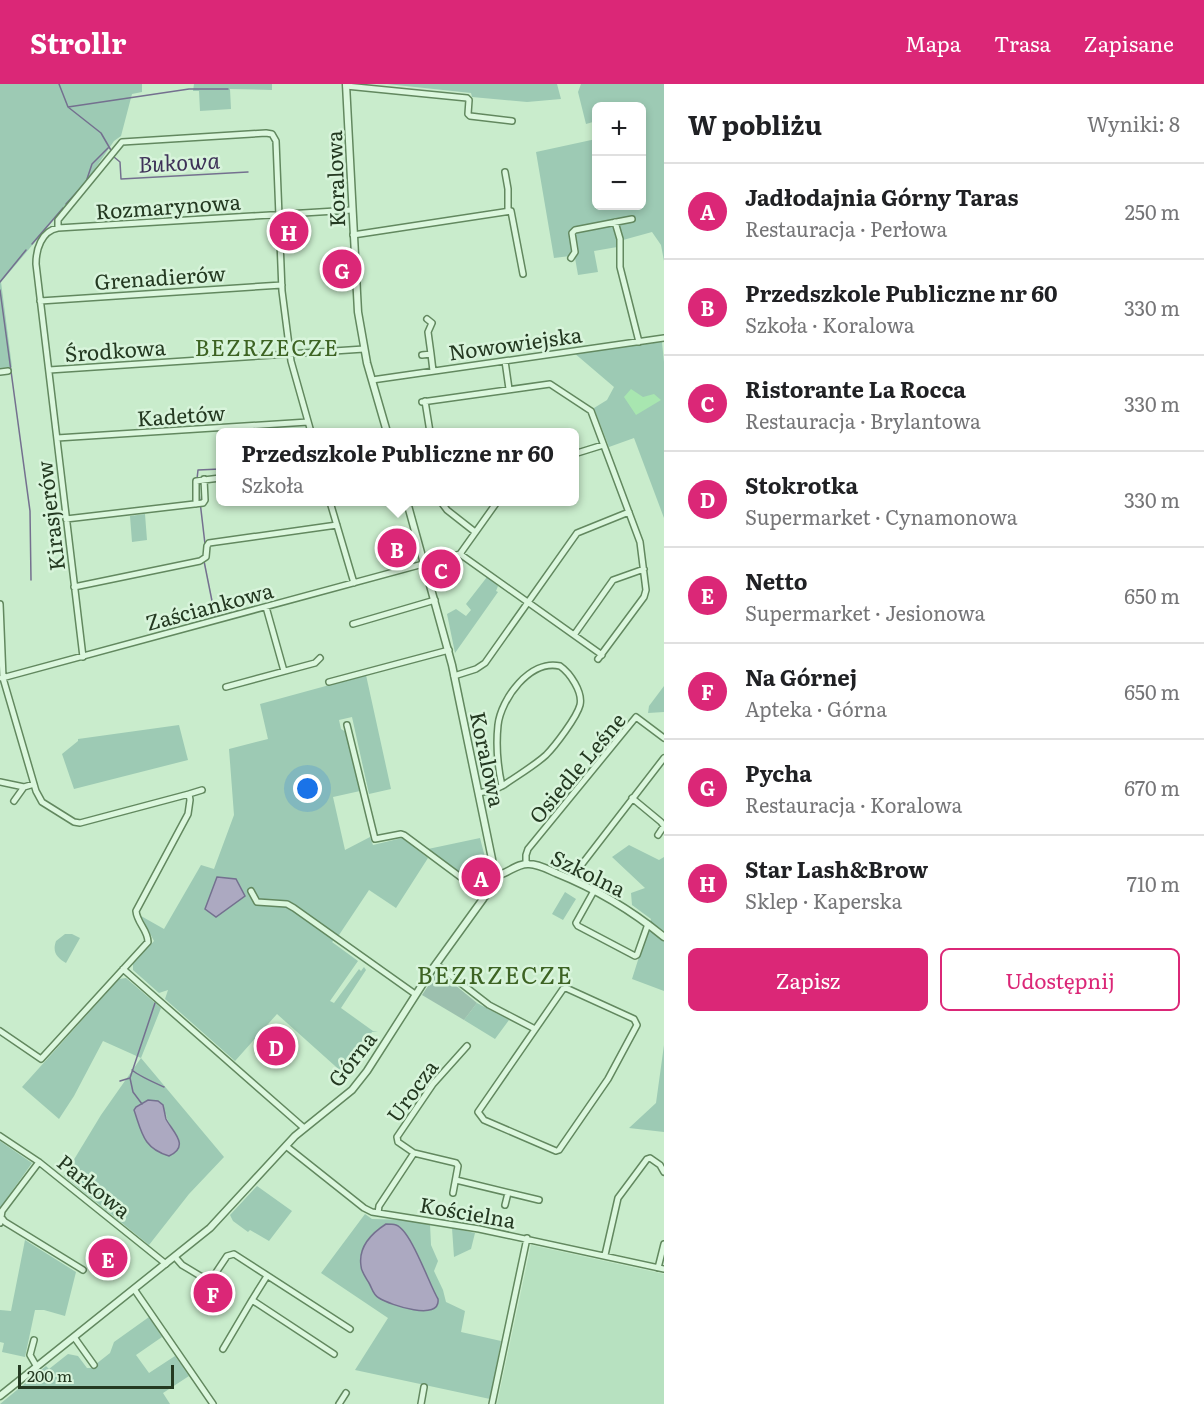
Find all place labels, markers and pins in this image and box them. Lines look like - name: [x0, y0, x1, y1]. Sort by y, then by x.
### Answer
- pin: H: [270, 208, 308, 254]
- pin: G: [322, 246, 362, 291]
- pin: B: [378, 526, 416, 570]
- pin: C: [422, 546, 460, 592]
- pin: A: [462, 854, 500, 900]
- pin: D: [256, 1024, 296, 1068]
- pin: E: [88, 1236, 128, 1280]
- pin: F: [194, 1270, 232, 1316]

